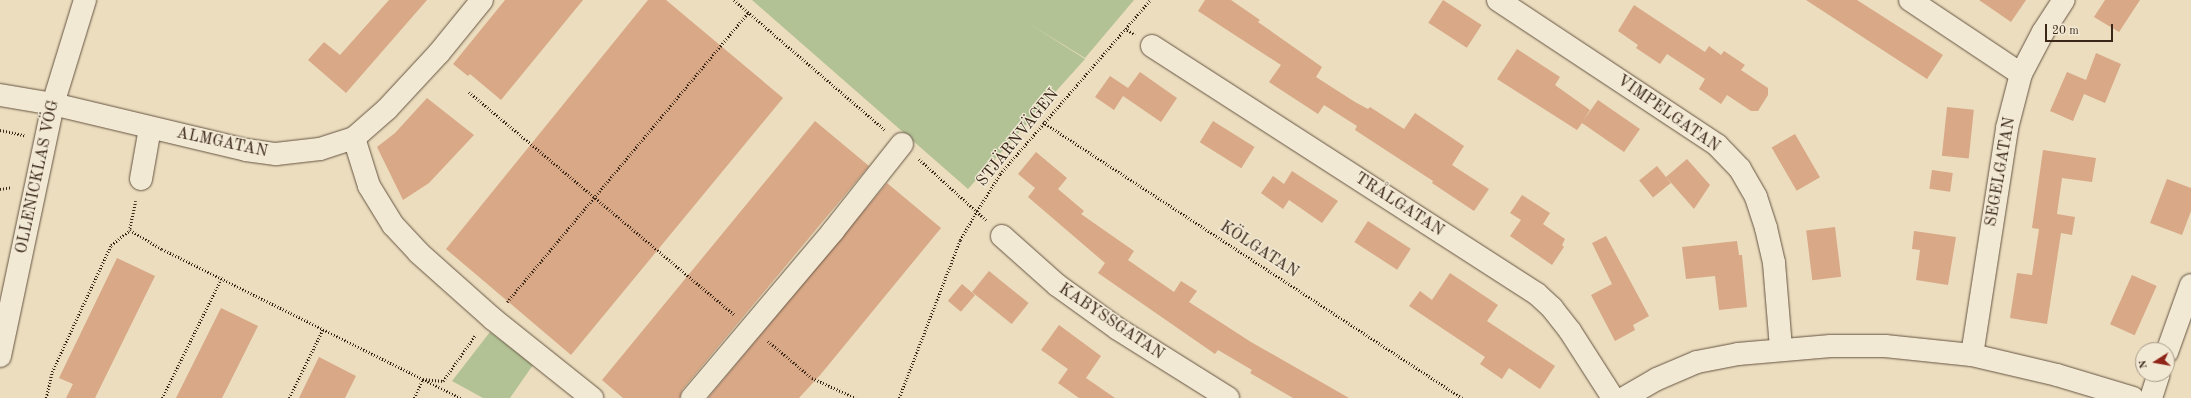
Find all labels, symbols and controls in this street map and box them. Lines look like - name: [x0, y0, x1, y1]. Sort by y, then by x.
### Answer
- scale bar: [2047, 16, 2115, 42]
- text: 20 m: [2052, 25, 2079, 37]
- street label: VIMPELGATAN: [1613, 71, 1723, 157]
- street label: STJÄRNVÄGEN: [973, 85, 1063, 191]
- street label: OLLENICKLAS VÖG: [12, 98, 64, 256]
- street label: SEGELGATAN: [1982, 116, 2020, 228]
- street label: ALMGATAN: [175, 124, 269, 162]
- street label: TRÅLGATAN: [1351, 169, 1447, 241]
- street label: KÖLGATAN: [1216, 217, 1302, 283]
- street label: KABYSSGATAN: [1055, 280, 1167, 364]
- north arrow: [2135, 342, 2175, 382]
- text: N: [2138, 359, 2150, 369]

